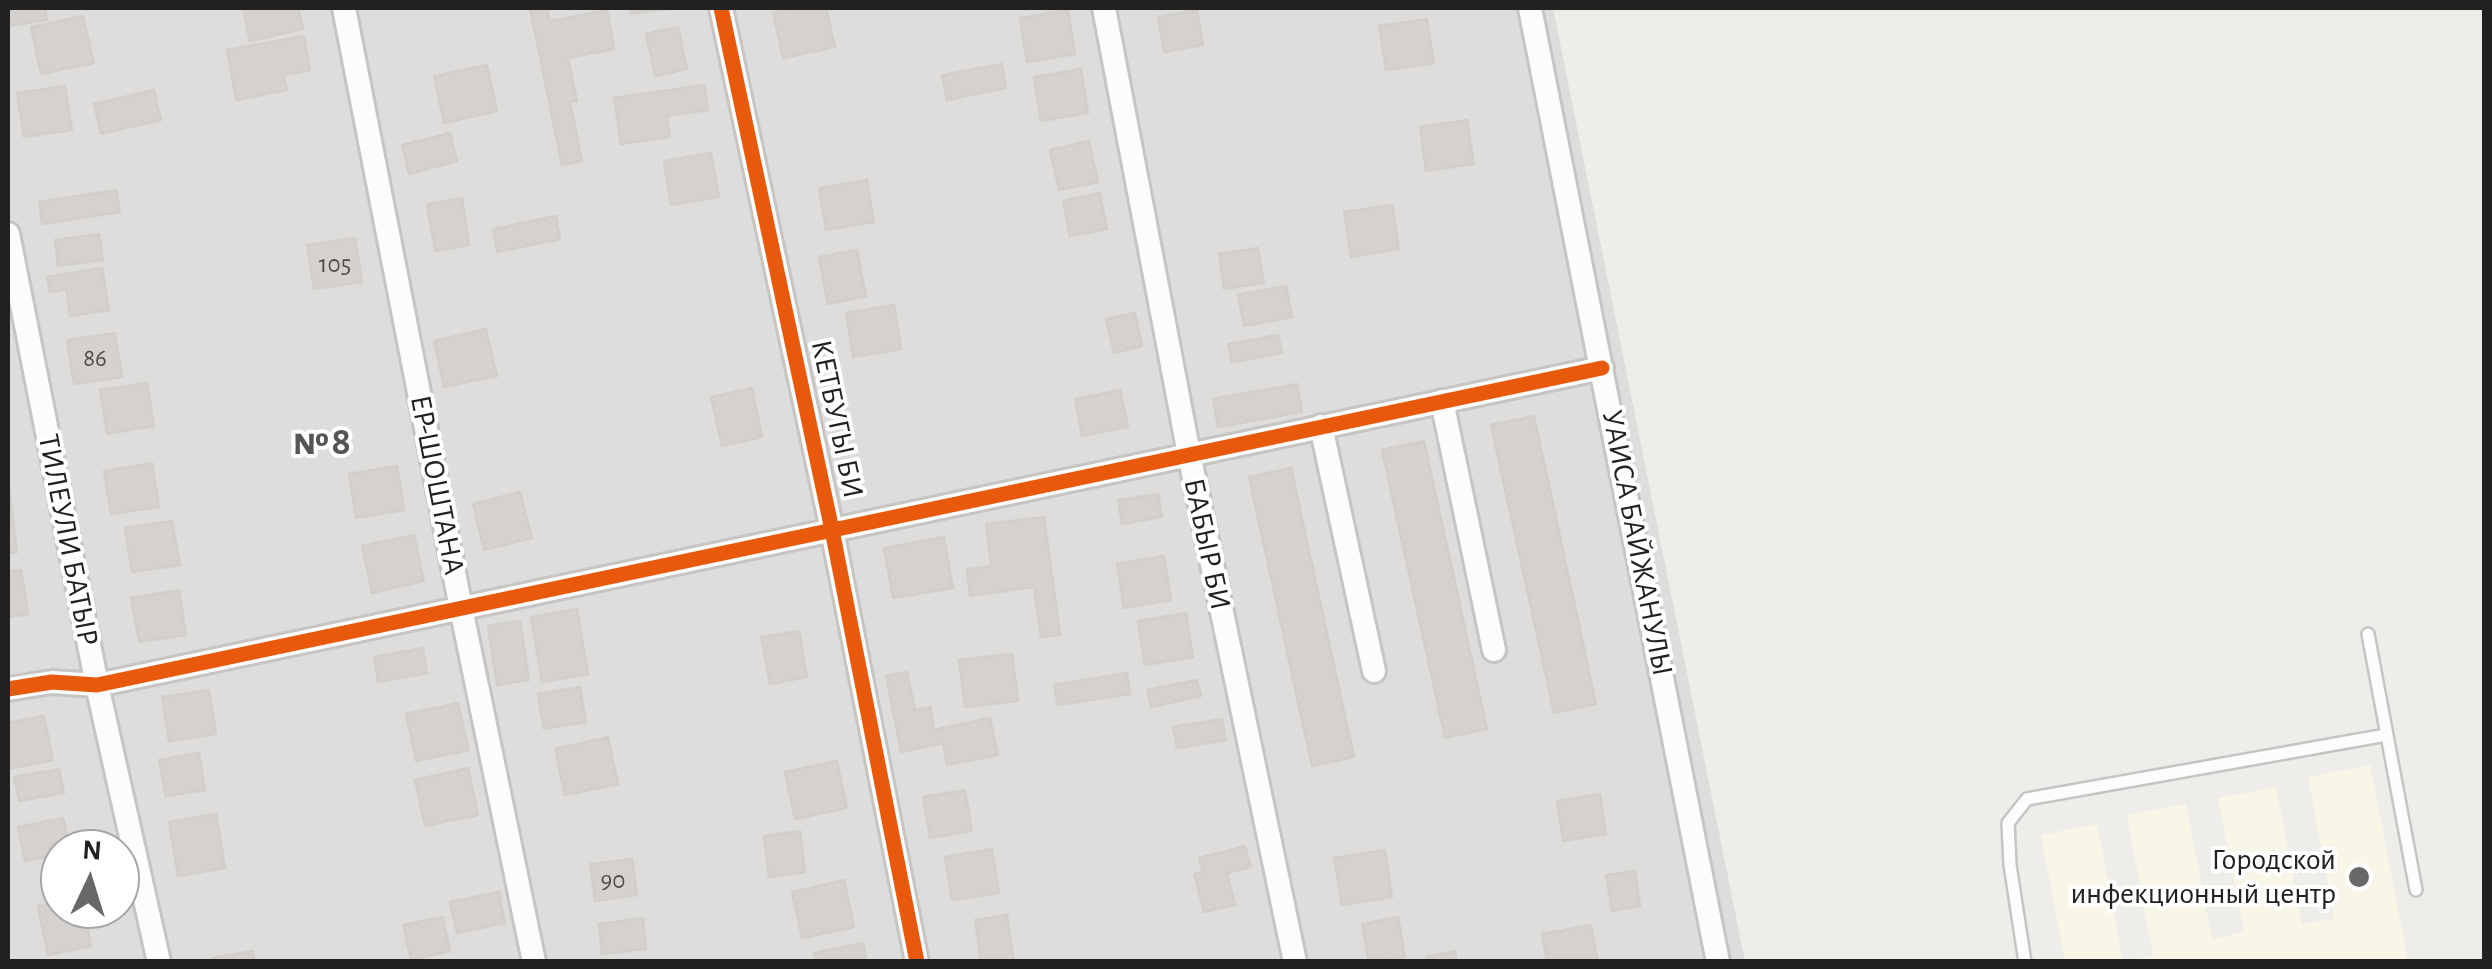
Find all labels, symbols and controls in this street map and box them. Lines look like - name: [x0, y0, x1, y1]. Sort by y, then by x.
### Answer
- house number: 105: [319, 249, 351, 279]
- street label: КЕТБУГЫ БИ: [803, 337, 871, 501]
- house number: 86: [83, 343, 107, 373]
- street label: ЕР-ШОШТАНА: [402, 392, 472, 578]
- street label: УАИСА БАЙЖАНУЛЫ: [1594, 407, 1680, 679]
- district label: №8: [292, 418, 354, 466]
- street label: ТИЛЕУЛИ БАТЫР: [30, 431, 106, 649]
- street label: БАБЫР БИ: [1175, 475, 1239, 613]
- north arrow: [40, 829, 140, 929]
- text: N: [81, 836, 103, 866]
- place label: Городской инфекционный центр: [2070, 842, 2336, 912]
- marker: Городской инфекционный центр: [2346, 864, 2372, 890]
- house number: 90: [601, 865, 625, 895]

